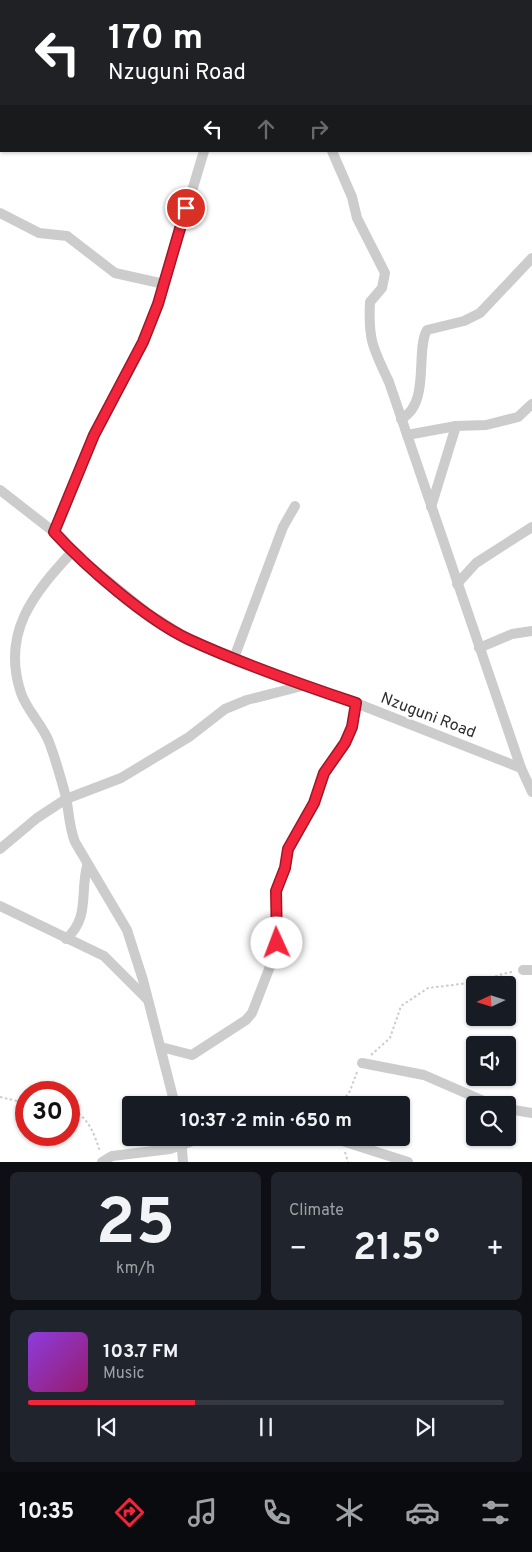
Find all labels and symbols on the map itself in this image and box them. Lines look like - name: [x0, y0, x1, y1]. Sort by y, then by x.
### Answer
- pin: [165, 187, 207, 229]
- street label: Nzuguni Road: [378, 689, 478, 743]
- position arrow: [250, 916, 302, 968]
- north arrow: [466, 976, 516, 1026]
- speed limit sign: 30: [15, 1081, 80, 1146]

